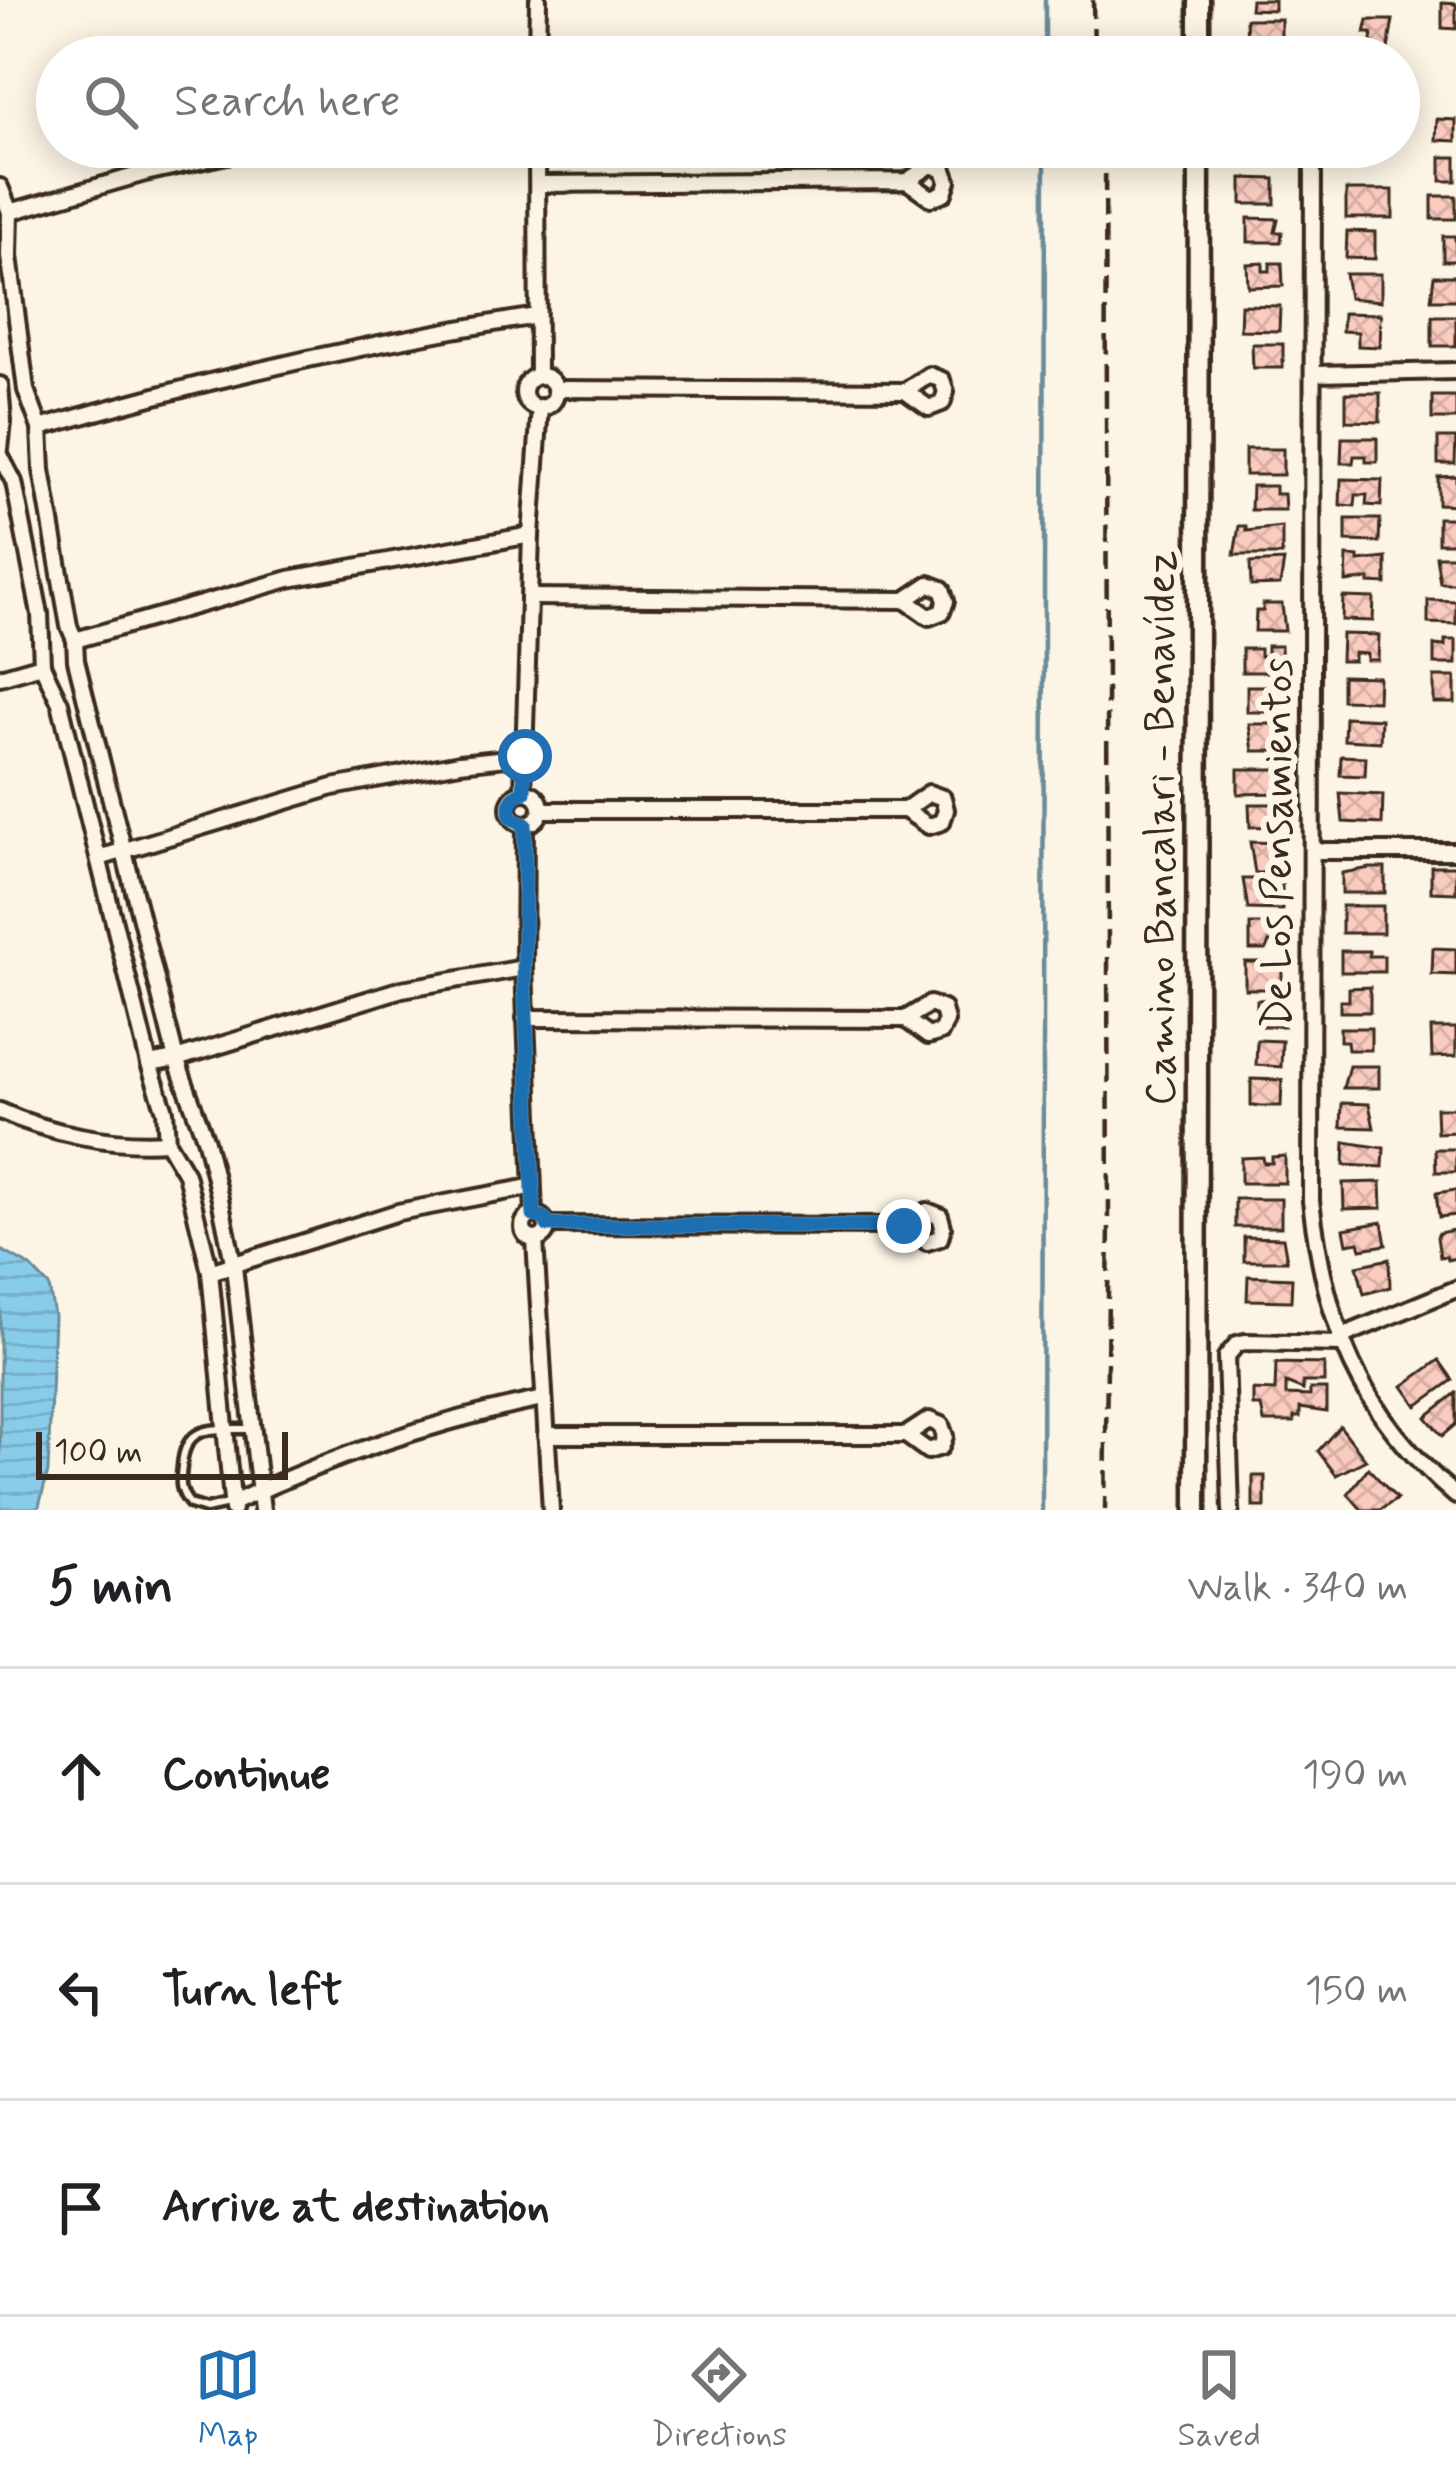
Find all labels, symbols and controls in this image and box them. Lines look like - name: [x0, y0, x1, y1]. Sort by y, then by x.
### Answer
- search box: [36, 36, 1420, 168]
- icon: search: [78, 69, 144, 135]
- text: Search here: [174, 73, 401, 132]
- street label: Camino Bancalari - Benavídez: [1135, 550, 1190, 1106]
- street label: De Los Pensamientos: [1252, 658, 1307, 1028]
- route start: [498, 729, 552, 783]
- route end: [877, 1199, 931, 1253]
- scale bar: [36, 1426, 288, 1479]
- text: 100 m: [54, 1431, 143, 1475]
- text: 5 min: [48, 1555, 173, 1621]
- text: Walk · 340 m: [1187, 1563, 1408, 1614]
- icon: ahead: [48, 1743, 114, 1809]
- text: Continue: [162, 1746, 330, 1805]
- text: 190 m: [1302, 1750, 1408, 1801]
- icon: left: [48, 1959, 114, 2025]
- text: Turn left: [162, 1962, 342, 2021]
- text: 150 m: [1305, 1966, 1408, 2017]
- icon: arrive: [48, 2175, 114, 2241]
- text: Arrive at destination: [162, 2178, 550, 2237]
- tab: Map: [195, 2342, 261, 2458]
- tab: Directions: [651, 2342, 787, 2458]
- tab: Saved: [1177, 2342, 1261, 2458]

